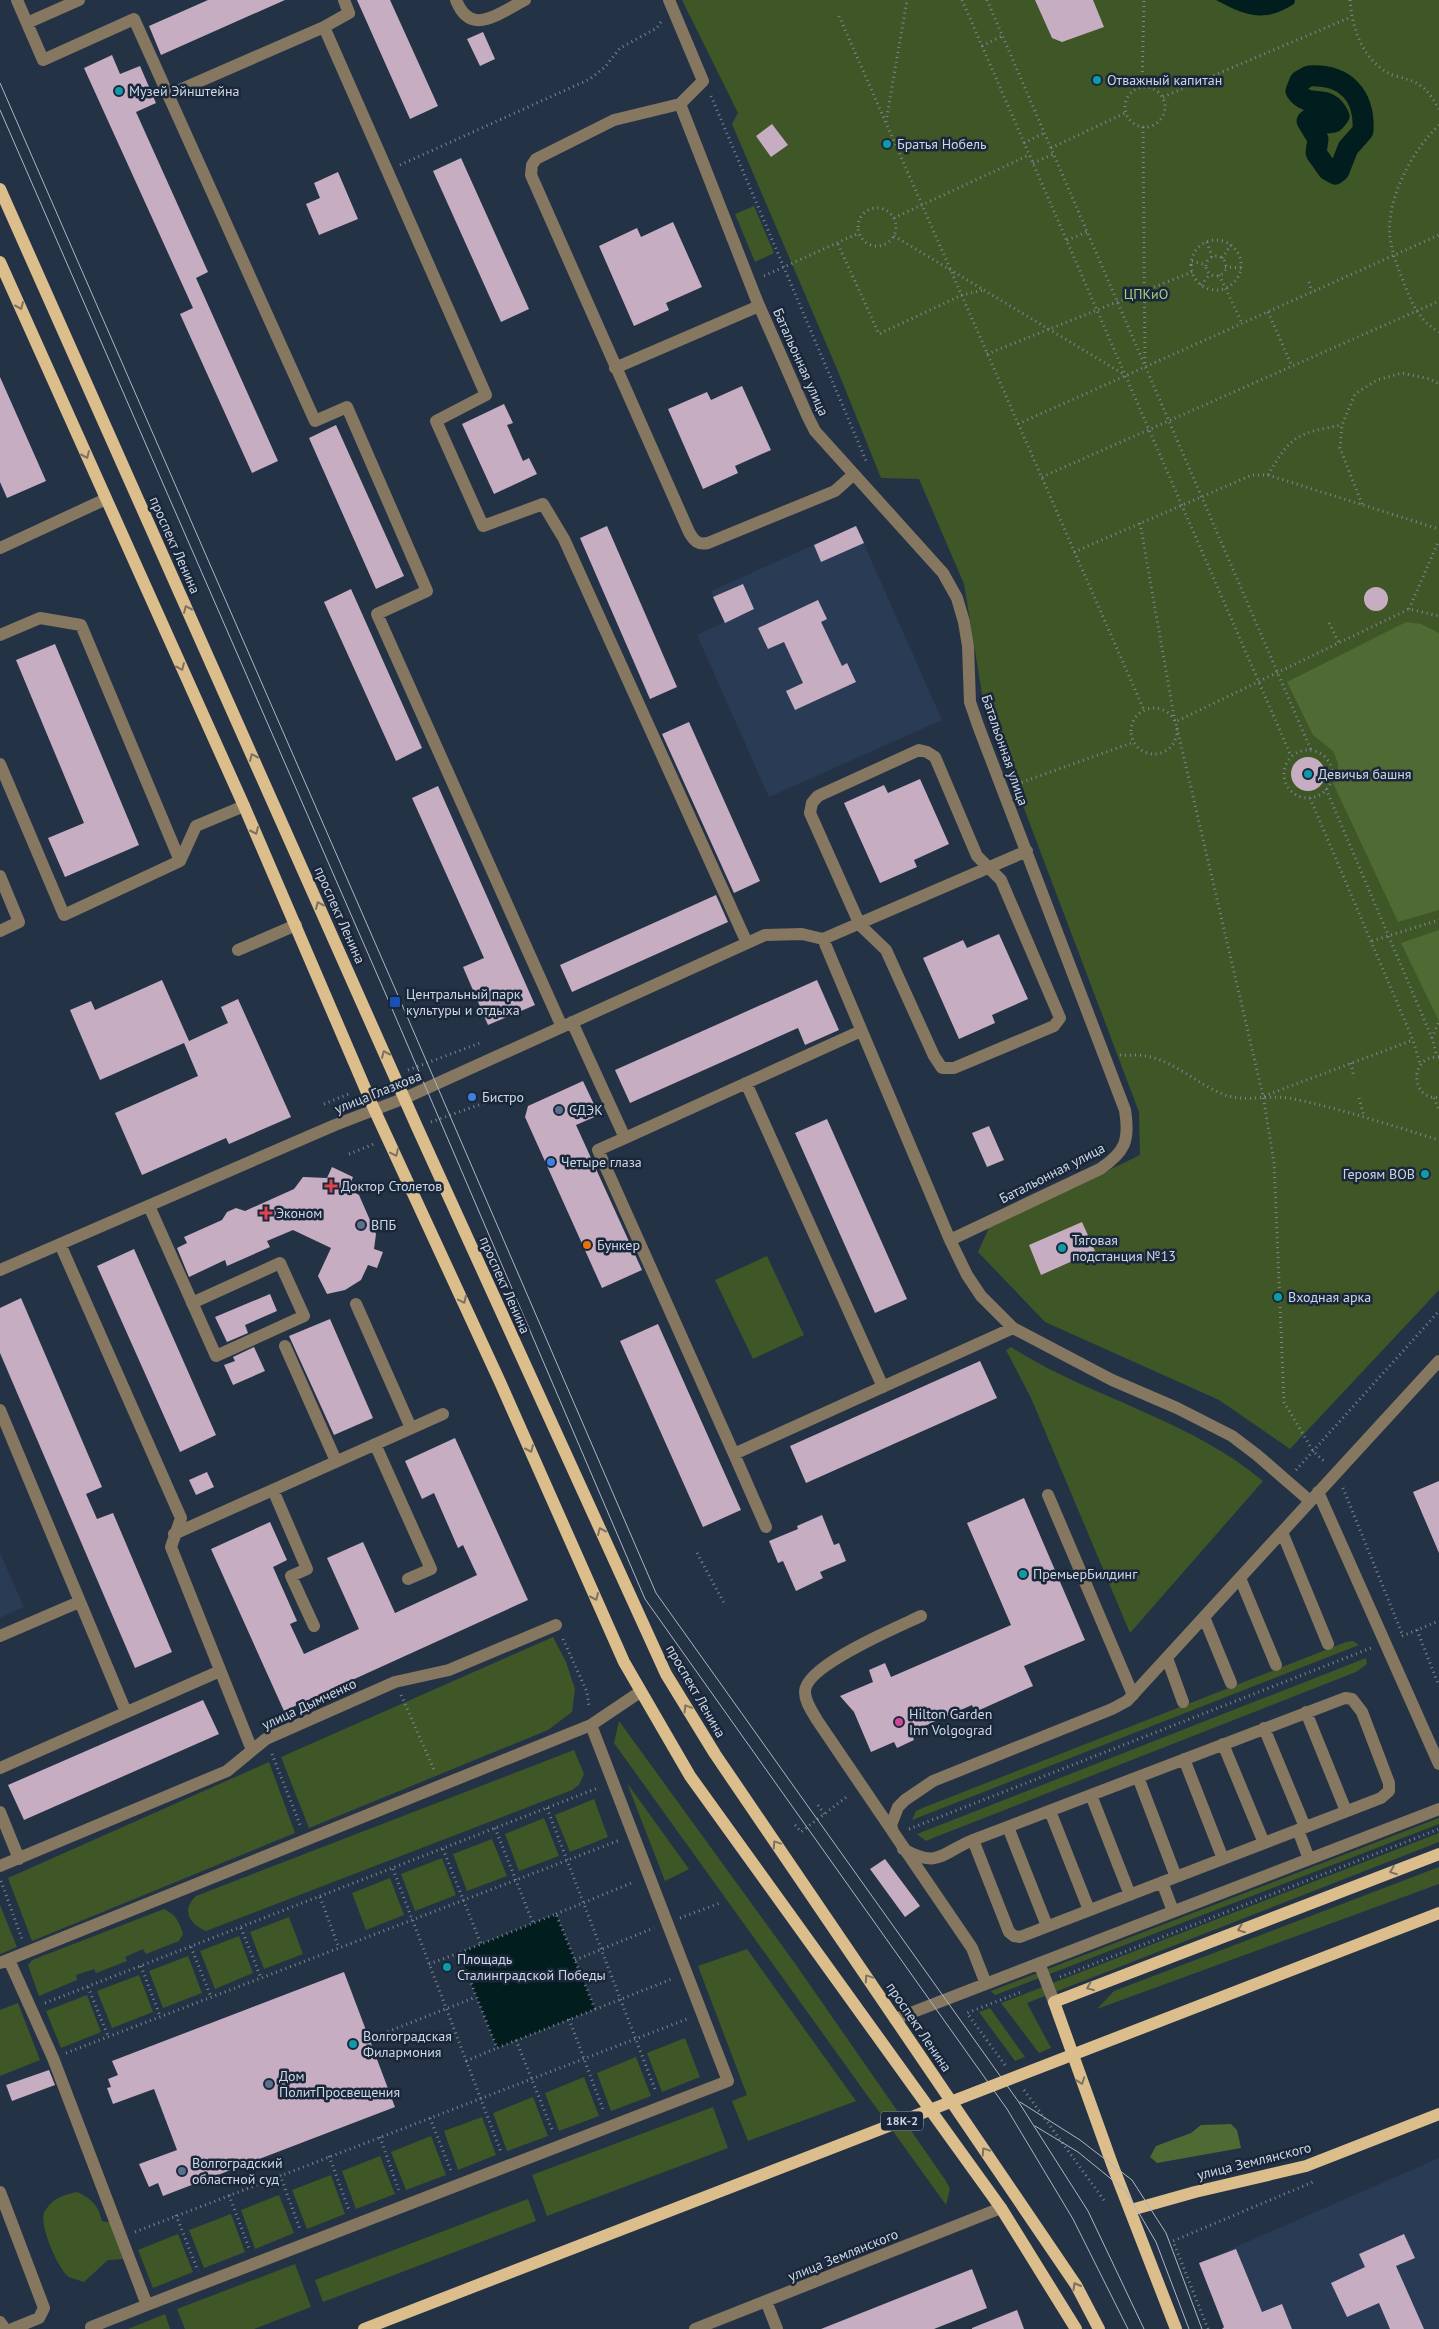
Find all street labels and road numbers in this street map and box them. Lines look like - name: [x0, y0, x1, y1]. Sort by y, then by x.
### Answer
- street label: Батальонная улица: [769, 305, 833, 419]
- street label: проспект Ленина: [146, 494, 204, 596]
- street label: Батальонная улица: [978, 692, 1032, 808]
- street label: проспект Ленина: [311, 864, 369, 966]
- street label: улица Глазкова: [332, 1066, 424, 1118]
- street label: Батальонная улица: [996, 1139, 1108, 1207]
- street label: проспект Ленина: [476, 1234, 534, 1336]
- street label: проспект Ленина: [662, 1641, 730, 1741]
- street label: улица Дымченко: [259, 1674, 359, 1734]
- street label: проспект Ленина: [882, 1979, 956, 2075]
- road number: 18К-2: [881, 2112, 923, 2130]
- street label: улица Землянского: [1195, 2138, 1313, 2184]
- street label: улица Землянского: [785, 2225, 901, 2285]

